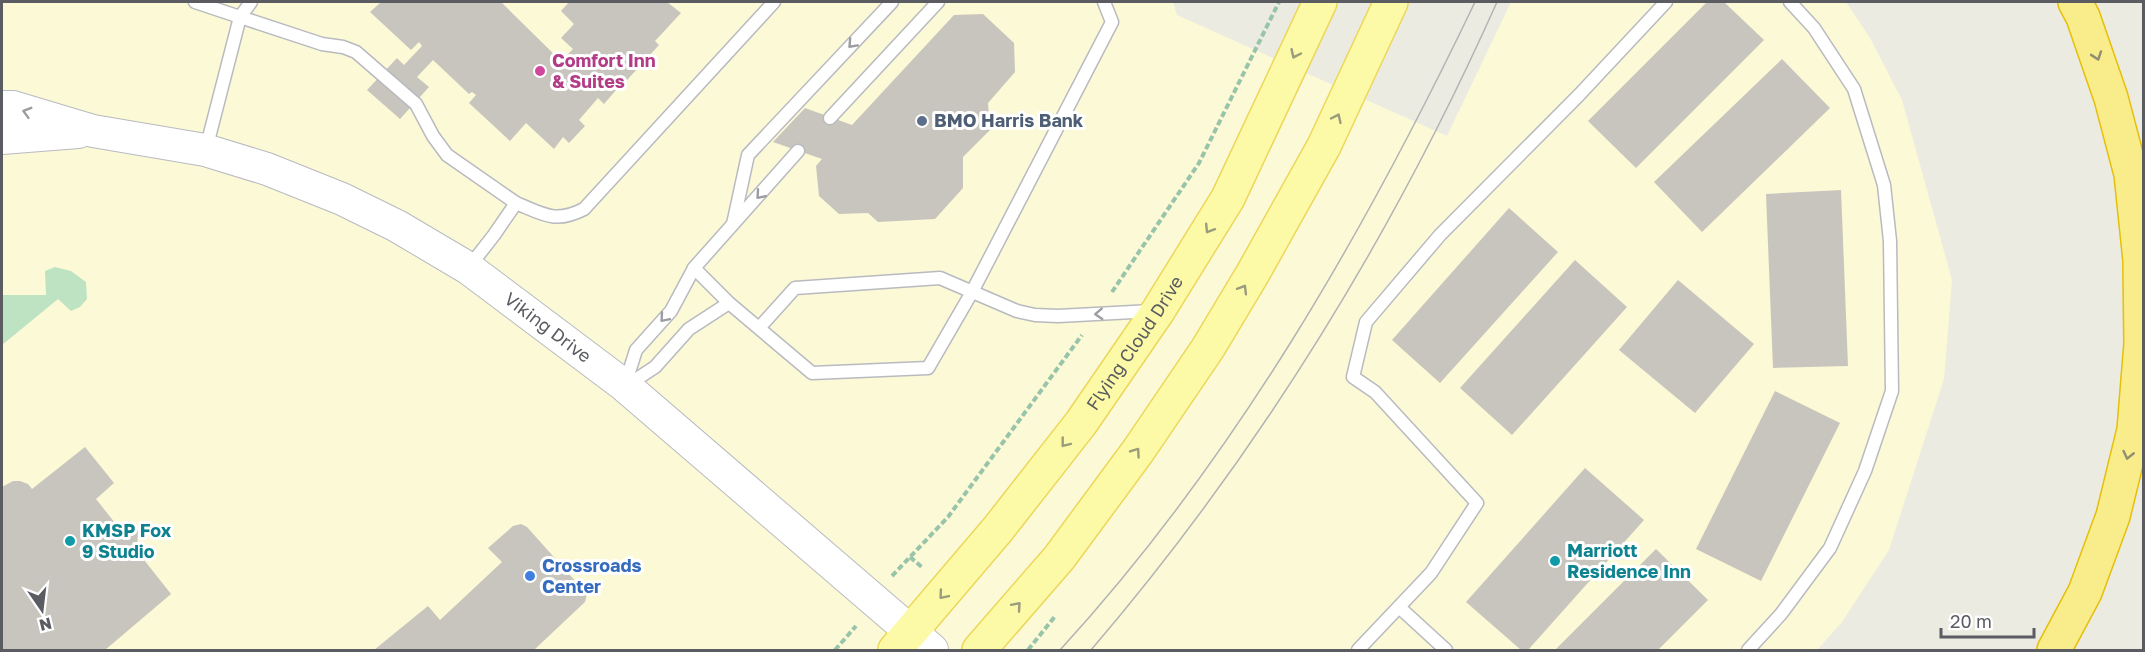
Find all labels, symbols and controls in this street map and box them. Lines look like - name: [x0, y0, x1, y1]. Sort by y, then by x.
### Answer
- one-way arrow: [848, 37, 859, 48]
- one-way arrow: [1290, 48, 1302, 59]
- place label: Comfort Inn & Suites: [552, 49, 656, 92]
- one-way arrow: [2089, 50, 2102, 61]
- marker: Comfort Inn & Suites: [533, 64, 547, 78]
- one-way arrow: [23, 106, 33, 119]
- place label: BMO Harris Bank: [934, 109, 1084, 131]
- marker: BMO Harris Bank: [915, 114, 929, 128]
- one-way arrow: [1330, 114, 1342, 125]
- one-way arrow: [756, 188, 767, 199]
- one-way arrow: [1204, 223, 1216, 233]
- street label: Flying Cloud Drive: [1081, 271, 1187, 414]
- one-way arrow: [1236, 285, 1248, 295]
- street label: Viking Drive: [500, 287, 596, 367]
- one-way arrow: [1095, 308, 1104, 321]
- one-way arrow: [661, 311, 672, 322]
- one-way arrow: [1062, 436, 1073, 447]
- one-way arrow: [1129, 447, 1140, 458]
- one-way arrow: [2122, 449, 2135, 459]
- place label: KMSP Fox 9 Studio: [82, 519, 172, 562]
- marker: KMSP Fox 9 Studio: [63, 534, 77, 548]
- place label: Marriott Residence Inn: [1567, 539, 1691, 582]
- place label: Crossroads Center: [542, 554, 642, 597]
- marker: Marriott Residence Inn: [1548, 554, 1562, 568]
- marker: Crossroads Center: [523, 569, 537, 583]
- north arrow: [12, 580, 72, 640]
- one-way arrow: [939, 588, 950, 599]
- scale bar: [1941, 601, 2034, 639]
- one-way arrow: [1010, 602, 1021, 613]
- text: 20 m: [1950, 610, 1992, 632]
- text: N: [37, 613, 54, 636]

